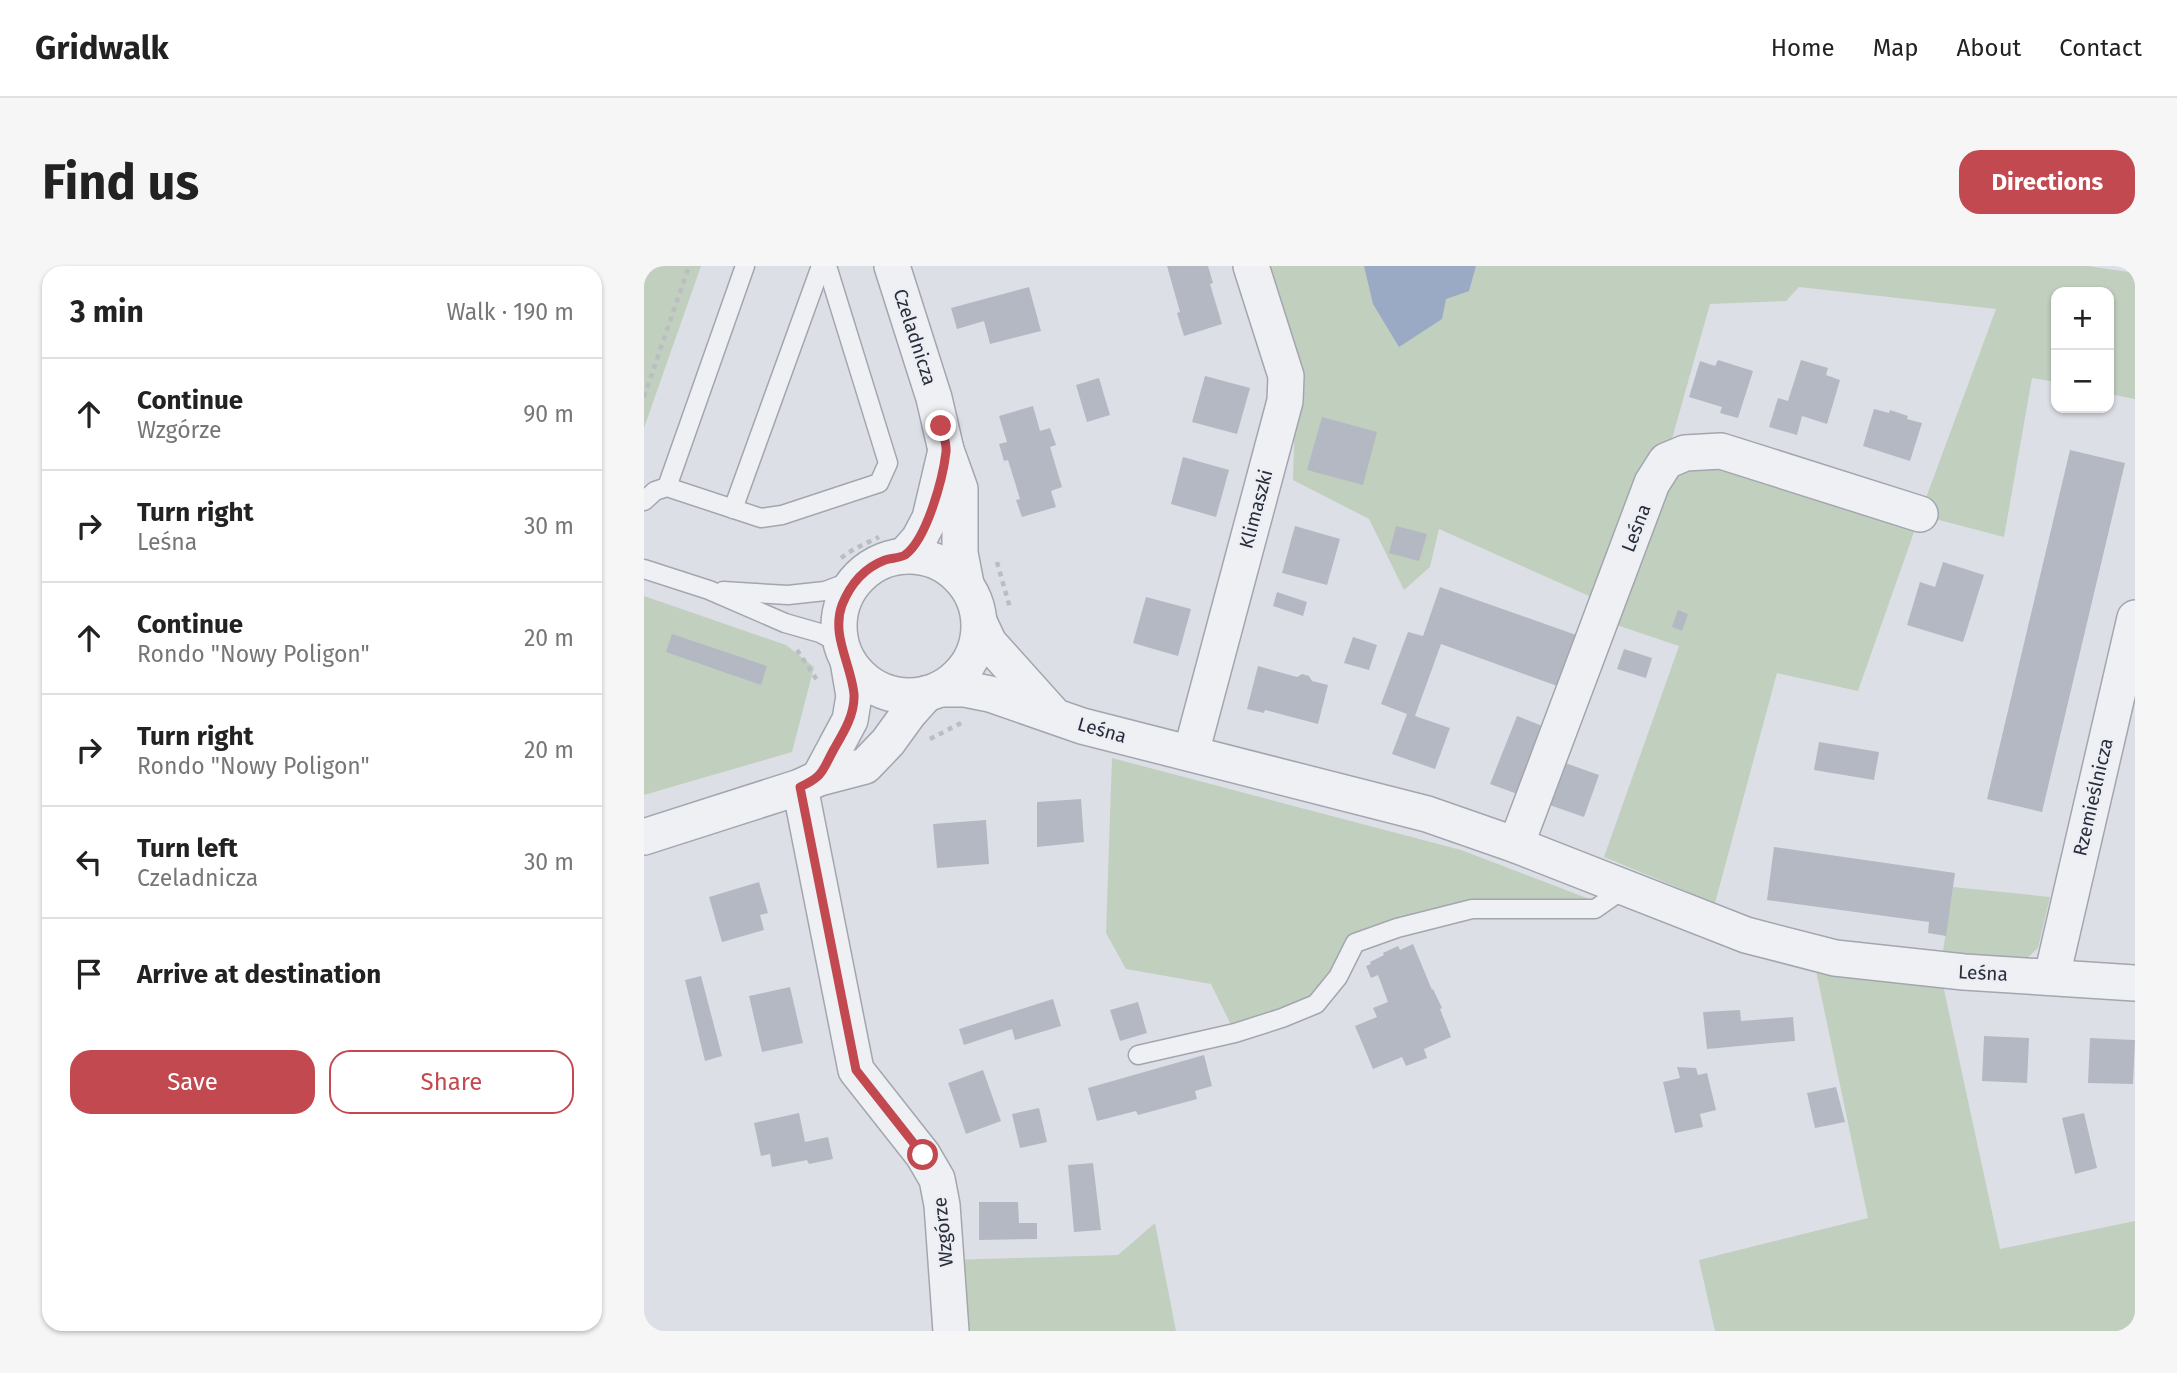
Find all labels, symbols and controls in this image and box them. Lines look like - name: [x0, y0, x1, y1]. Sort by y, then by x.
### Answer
- text: Gridwalk: [35, 28, 169, 68]
- text: Home: [1771, 34, 1835, 62]
- text: Map: [1873, 34, 1919, 62]
- text: About: [1957, 34, 2021, 62]
- text: Contact: [2059, 34, 2142, 62]
- button: Directions: [1959, 150, 2135, 214]
- text: Find us: [42, 153, 199, 212]
- street label: Czeladnicza: [889, 286, 941, 388]
- map controls: [2051, 287, 2114, 413]
- button: +: [2051, 287, 2114, 350]
- text: 3 min: [70, 294, 144, 330]
- text: Walk · 190 m: [447, 298, 574, 326]
- button: −: [2051, 350, 2114, 413]
- text: Continue: [137, 385, 243, 416]
- icon: ahead: [70, 395, 108, 433]
- text: 90 m: [523, 400, 574, 428]
- route end: [925, 410, 956, 441]
- text: Wzgórze: [137, 416, 222, 444]
- street label: Klimaszki: [1234, 467, 1278, 551]
- text: Turn right: [137, 497, 254, 528]
- street label: Leśna: [1616, 501, 1656, 555]
- icon: right: [70, 507, 108, 545]
- text: 30 m: [524, 512, 574, 540]
- text: Leśna: [137, 528, 197, 556]
- text: Continue: [137, 609, 243, 640]
- icon: ahead: [70, 619, 108, 657]
- text: 20 m: [524, 624, 574, 652]
- text: Rondo "Nowy Poligon": [137, 640, 370, 668]
- street label: Leśna: [1075, 712, 1129, 748]
- text: Turn right: [137, 721, 254, 752]
- icon: right: [70, 731, 108, 769]
- text: 20 m: [524, 736, 574, 764]
- street label: Rzemieślnicza: [2068, 736, 2118, 858]
- text: Rondo "Nowy Poligon": [137, 752, 370, 780]
- text: Turn left: [137, 833, 238, 864]
- icon: left: [70, 843, 108, 881]
- text: 30 m: [524, 848, 574, 876]
- text: Czeladnicza: [137, 864, 258, 892]
- icon: arrive: [70, 955, 108, 993]
- text: Arrive at destination: [137, 959, 381, 990]
- street label: Leśna: [1958, 960, 2008, 986]
- button: Save: [70, 1050, 315, 1114]
- button: Share: [329, 1050, 574, 1114]
- route start: [907, 1139, 938, 1170]
- street label: Wzgórze: [928, 1196, 958, 1268]

